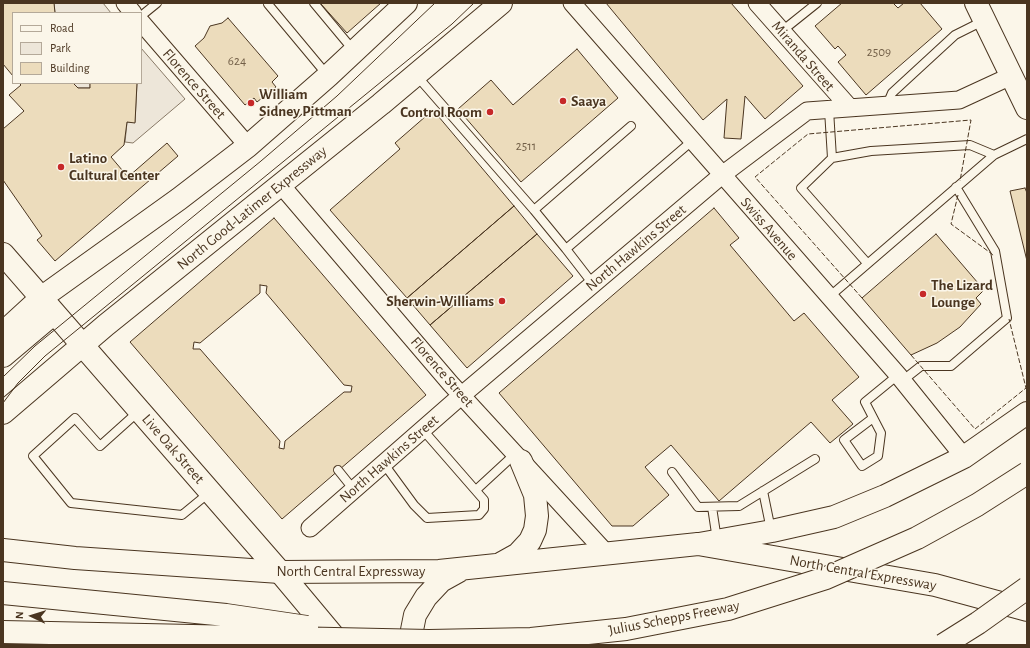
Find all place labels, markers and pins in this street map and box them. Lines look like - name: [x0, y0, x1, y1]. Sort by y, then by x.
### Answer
- place label: William Sidney Pittman: [259, 85, 352, 120]
- place label: Saaya: [571, 92, 606, 110]
- marker: Saaya: [558, 96, 568, 106]
- marker: William Sidney Pittman: [246, 98, 256, 108]
- place label: Control Room: [400, 103, 482, 121]
- marker: Control Room: [485, 107, 495, 117]
- place label: Latino Cultural Center: [69, 149, 159, 184]
- marker: Latino Cultural Center: [56, 162, 66, 172]
- place label: The Lizard Lounge: [931, 276, 993, 311]
- marker: The Lizard Lounge: [918, 289, 928, 299]
- place label: Sherwin-Williams: [386, 292, 494, 310]
- marker: Sherwin-Williams: [497, 296, 507, 306]

